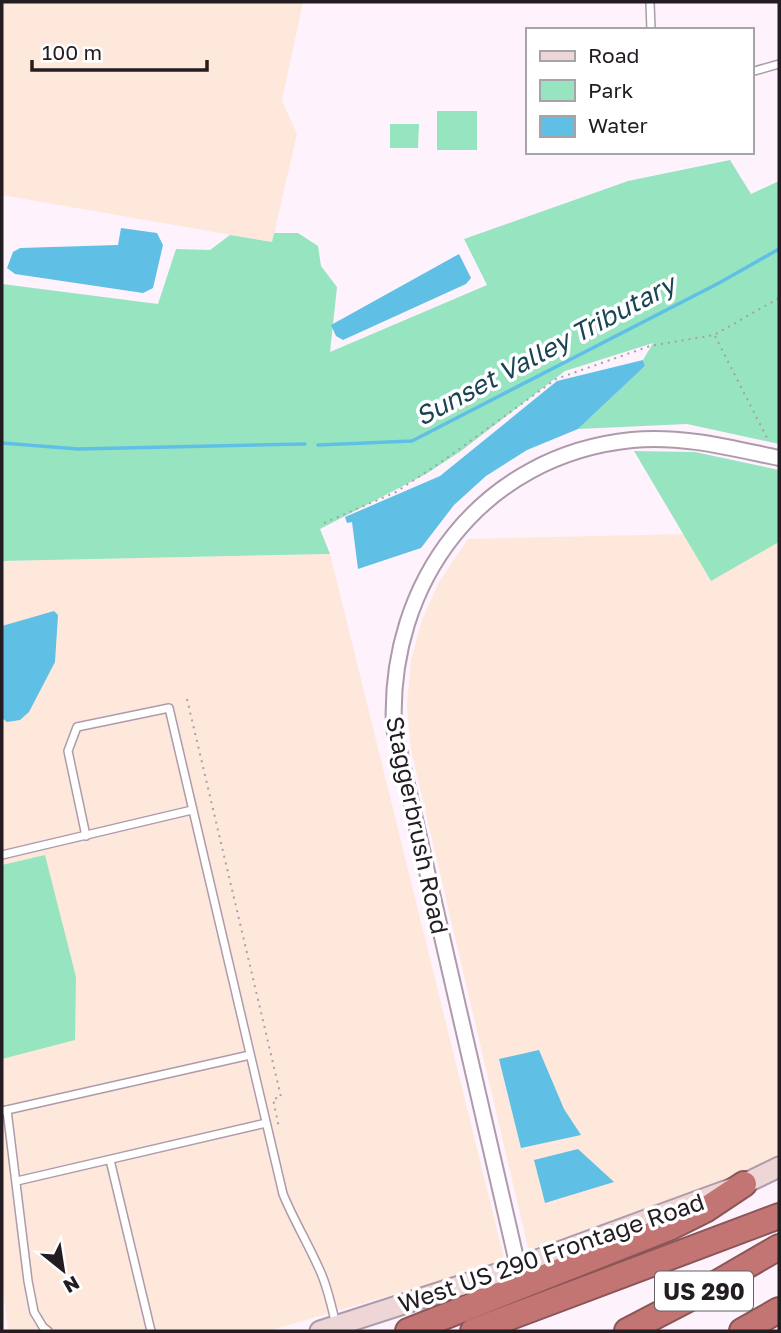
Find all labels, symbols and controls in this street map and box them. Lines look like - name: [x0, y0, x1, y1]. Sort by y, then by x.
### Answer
- scale bar: [32, 28, 206, 72]
- legend: [526, 28, 753, 154]
- text: 100 m: [42, 39, 102, 65]
- text: Road: [588, 42, 639, 68]
- text: Park: [588, 77, 634, 103]
- text: Water: [588, 112, 648, 138]
- water label: Sunset Valley Tributary: [410, 267, 683, 432]
- street label: Staggerbrush Road: [381, 714, 455, 936]
- street label: West US 290 Frontage Road: [394, 1186, 708, 1318]
- north arrow: [28, 1235, 98, 1305]
- text: N: [60, 1272, 84, 1299]
- road number: US 290: [655, 1272, 753, 1310]

